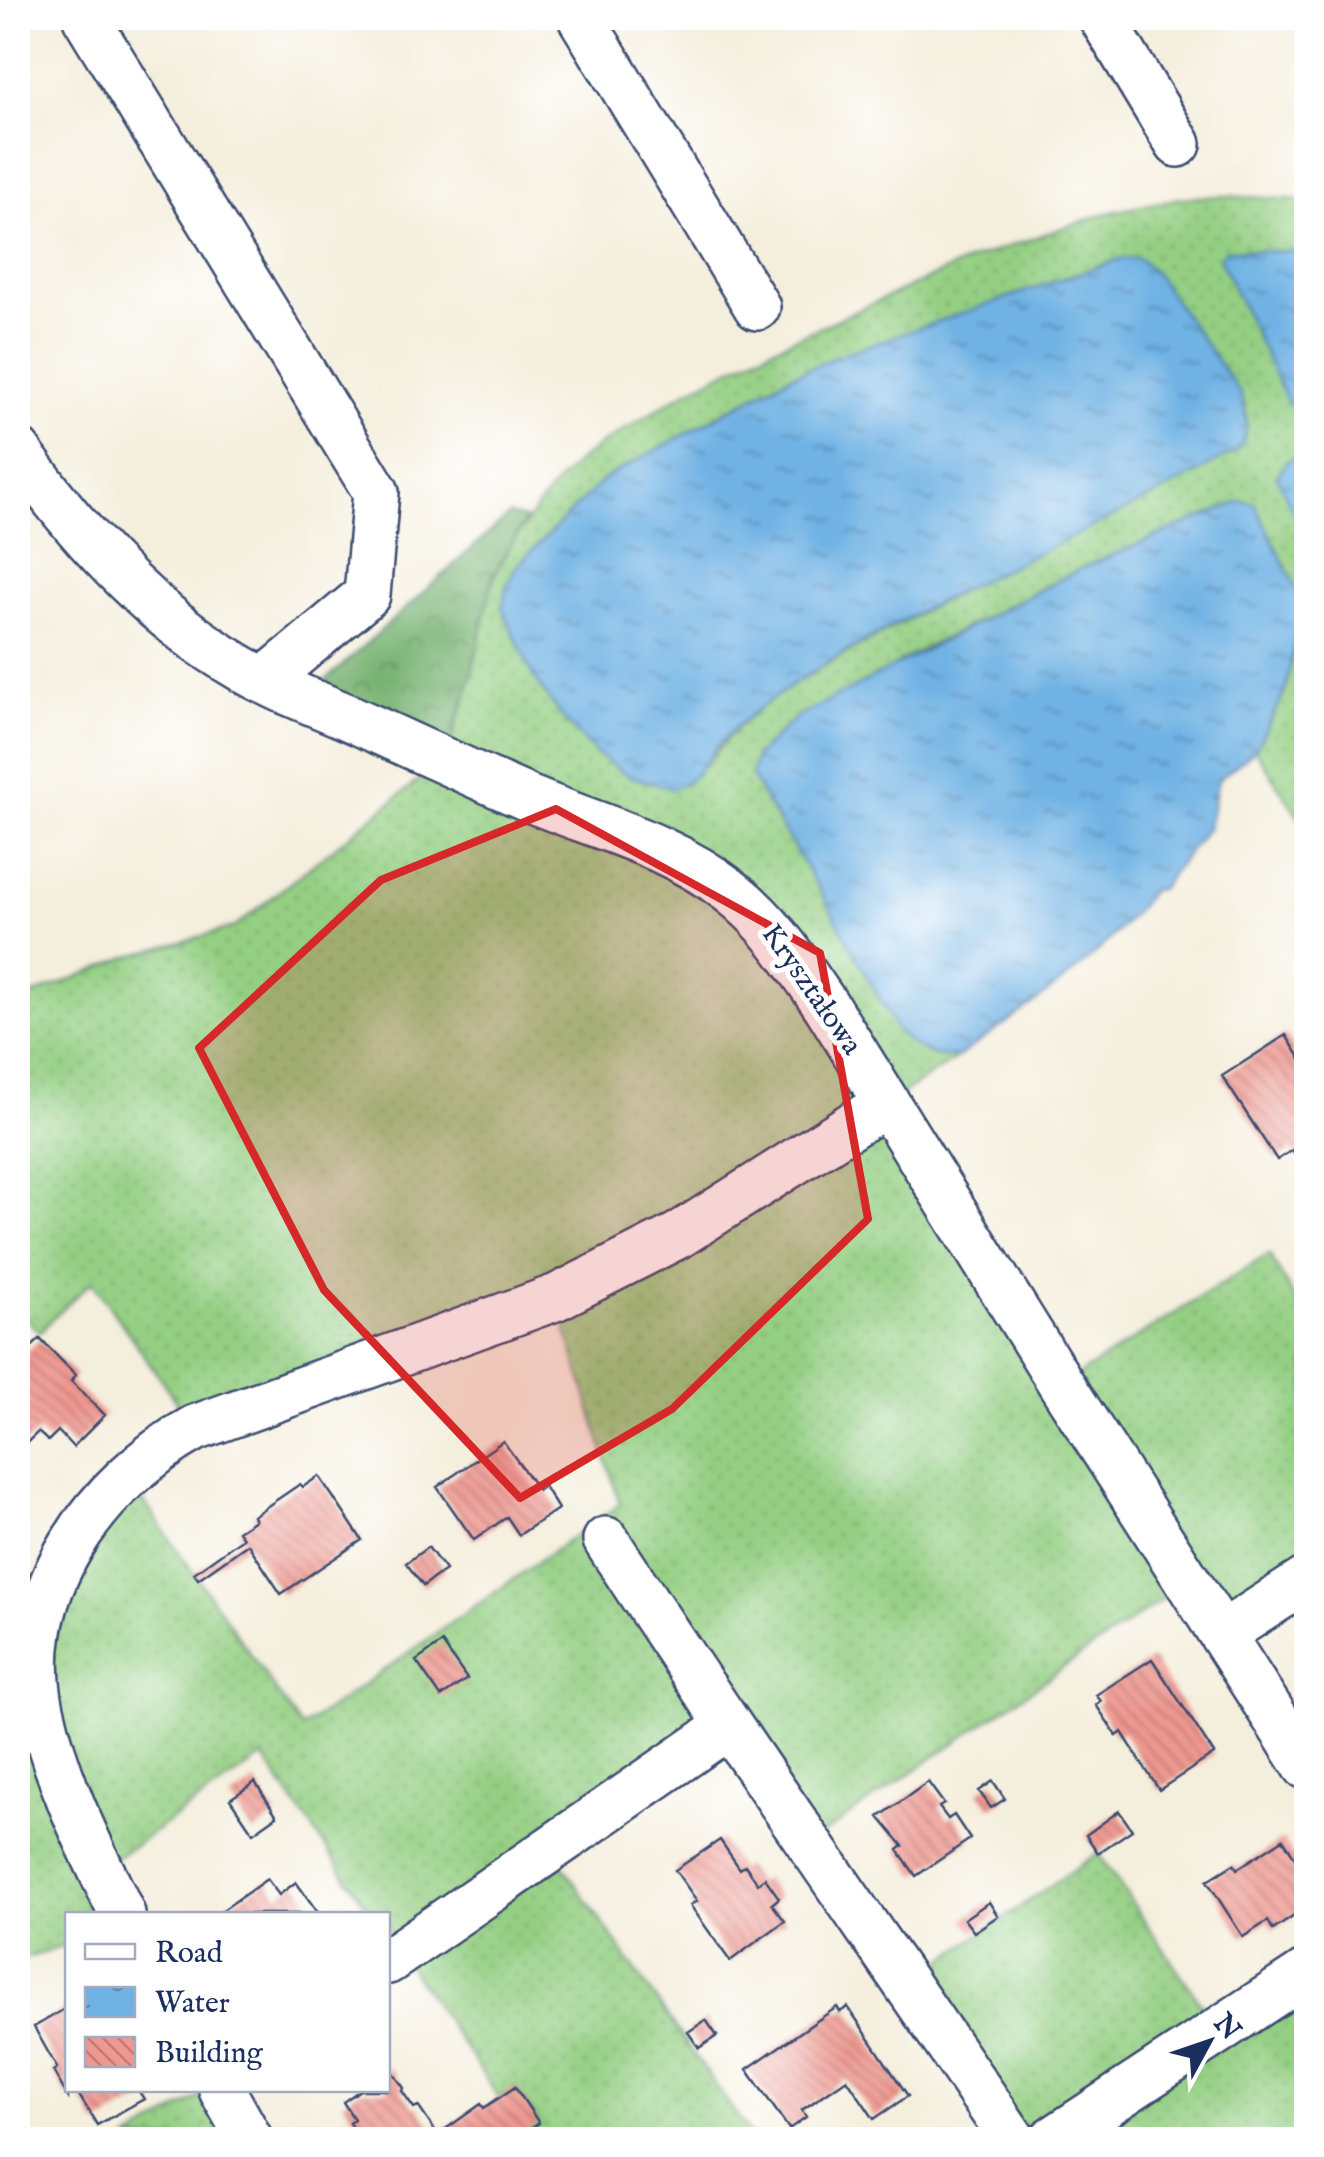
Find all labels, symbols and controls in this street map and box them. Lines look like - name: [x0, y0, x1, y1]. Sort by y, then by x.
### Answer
- street label: Kryształowa: [752, 917, 870, 1063]
- legend: [65, 1912, 390, 2092]
- text: Road: [155, 1935, 224, 1973]
- text: Water: [155, 1985, 230, 2023]
- north arrow: [1159, 1992, 1259, 2092]
- text: N: [1204, 2006, 1247, 2048]
- text: Building: [155, 2035, 264, 2073]

